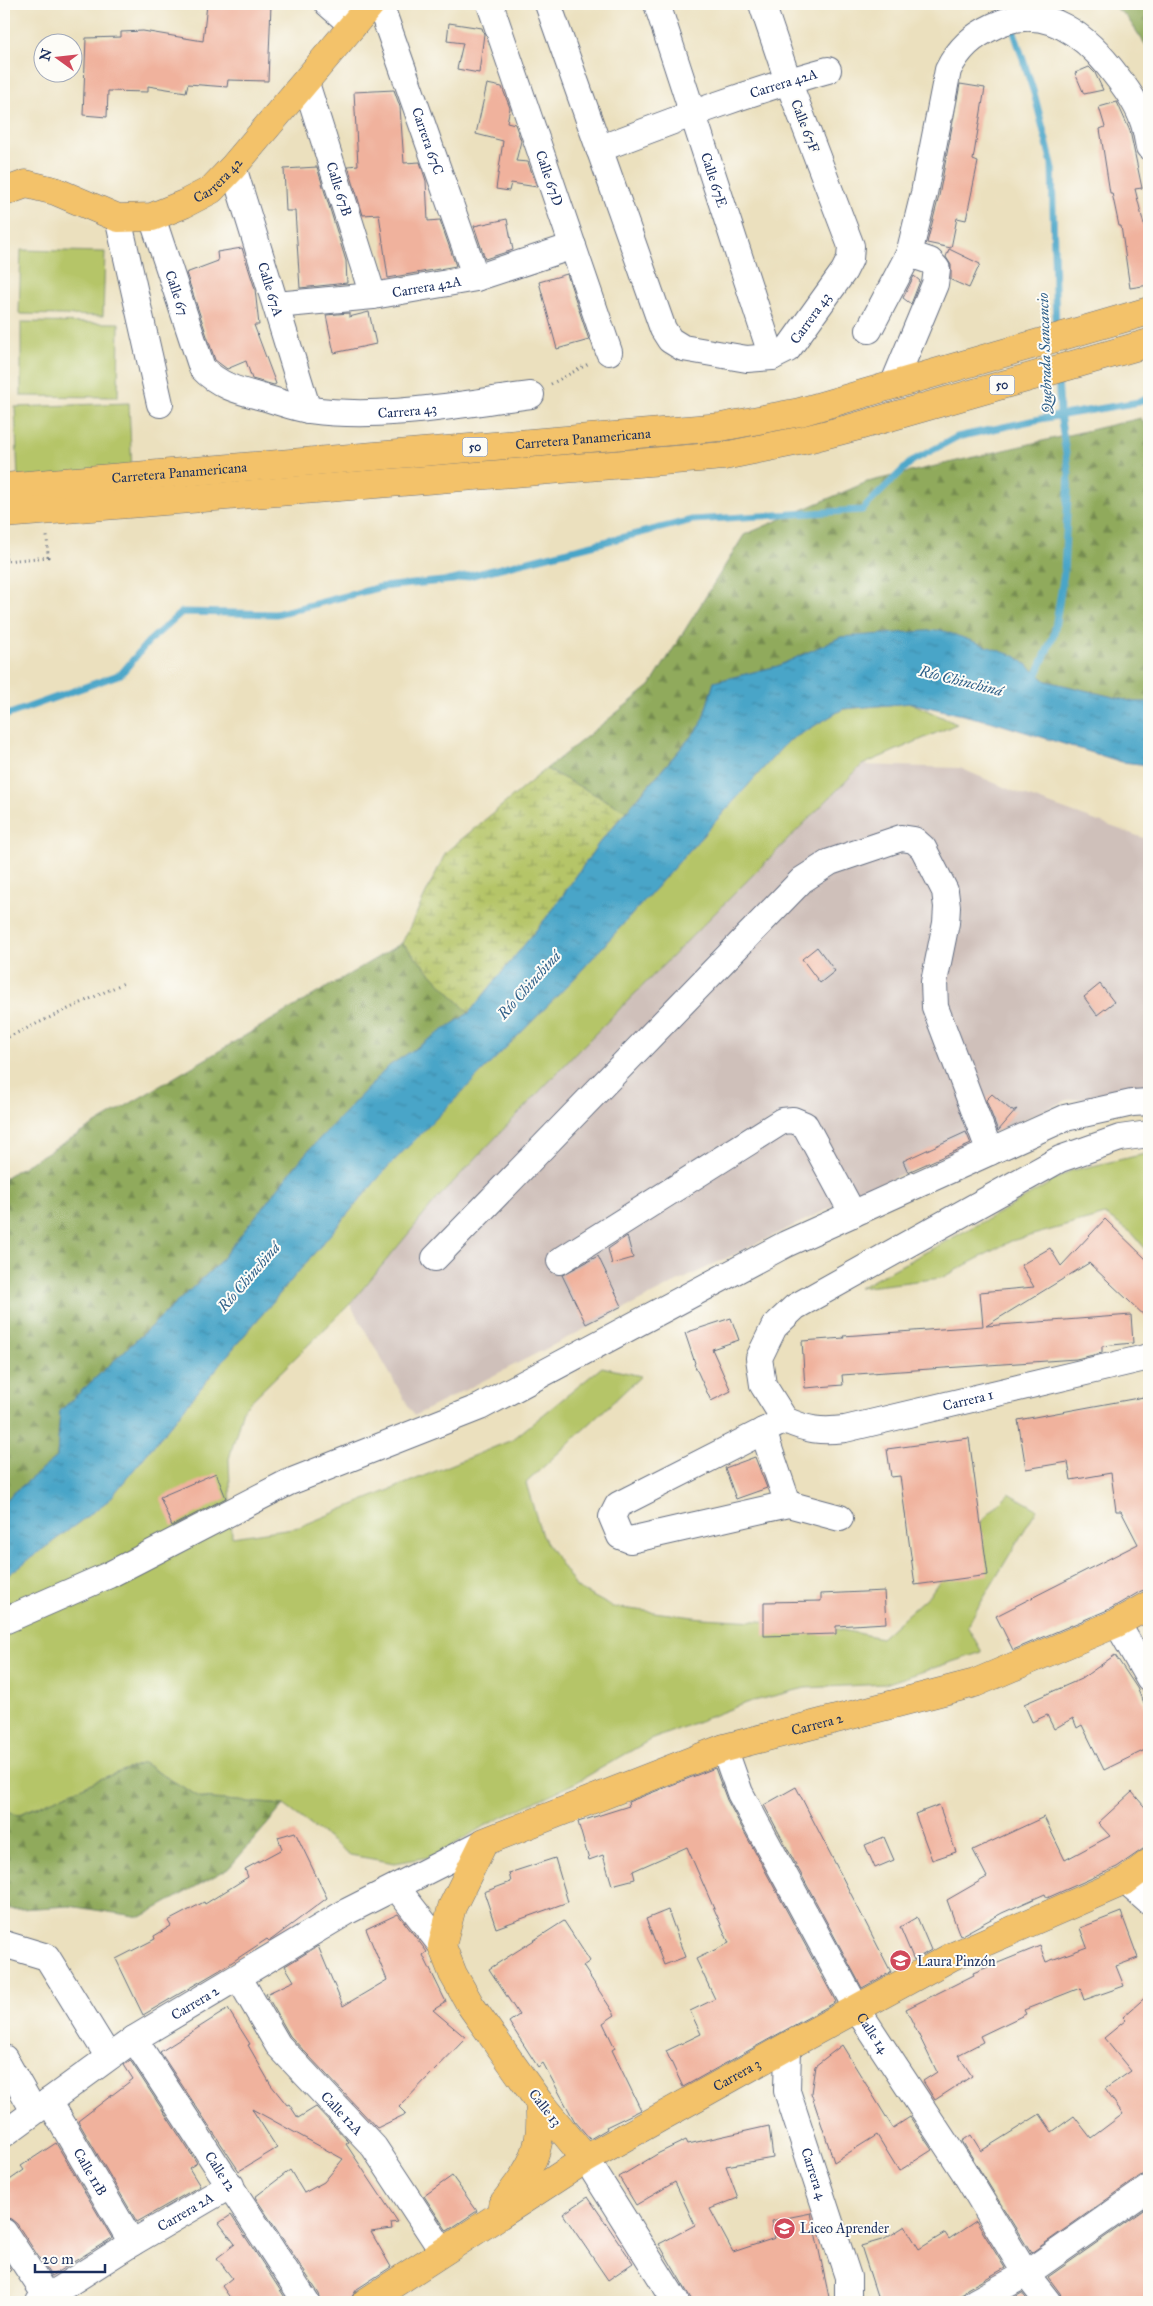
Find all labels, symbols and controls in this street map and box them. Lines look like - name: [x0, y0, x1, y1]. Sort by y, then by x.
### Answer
- north arrow: [32, 32, 82, 82]
- text: N: [36, 47, 56, 63]
- street label: Carrera 42A: [747, 65, 820, 102]
- street label: Calle 67F: [787, 97, 823, 155]
- street label: Carrera 67C: [408, 105, 448, 177]
- street label: Calle 67D: [532, 148, 567, 208]
- street label: Calle 67E: [697, 150, 731, 209]
- street label: Carrera 42: [190, 154, 246, 206]
- street label: Calle 67B: [323, 160, 356, 218]
- street label: Calle 67A: [254, 260, 287, 319]
- street label: Calle 67: [162, 268, 193, 318]
- street label: Carrera 42A: [391, 272, 463, 301]
- street label: Carrera 43: [786, 289, 834, 347]
- water label: Quebrada Sancancio: [1034, 292, 1056, 415]
- road number: 50: [990, 376, 1014, 394]
- street label: Carrera 43: [377, 399, 438, 421]
- street label: Carretera Panamericana: [515, 424, 651, 453]
- road number: 50: [462, 438, 488, 457]
- street label: Carretera Panamericana: [111, 458, 248, 486]
- water label: Río Chinchiná: [917, 662, 1006, 700]
- water label: Río Chinchiná: [493, 946, 565, 1023]
- water label: Río Chinchiná: [214, 1238, 285, 1316]
- street label: Carrera 1: [941, 1386, 995, 1414]
- street label: Carrera 2: [789, 1709, 845, 1739]
- school or university icon: Laura Pinzón: [889, 1949, 913, 1973]
- place label: Laura Pinzón: [917, 1953, 996, 1970]
- street label: Carrera 2: [168, 1982, 222, 2023]
- street label: Calle 14: [853, 2009, 893, 2057]
- street label: Carrera 3: [710, 2055, 763, 2095]
- street label: Calle 13: [525, 2086, 565, 2130]
- street label: Calle 12A: [317, 2088, 367, 2139]
- street label: Calle 11B: [70, 2145, 111, 2199]
- street label: Carrera 4: [798, 2145, 831, 2203]
- street label: Calle 12: [201, 2148, 240, 2194]
- street label: Carrera 2A: [154, 2188, 217, 2235]
- school or university icon: Liceo Aprender: [772, 2216, 796, 2240]
- place label: Liceo Aprender: [800, 2220, 890, 2237]
- scale bar: [35, 2241, 105, 2273]
- text: 20 m: [42, 2250, 74, 2268]

